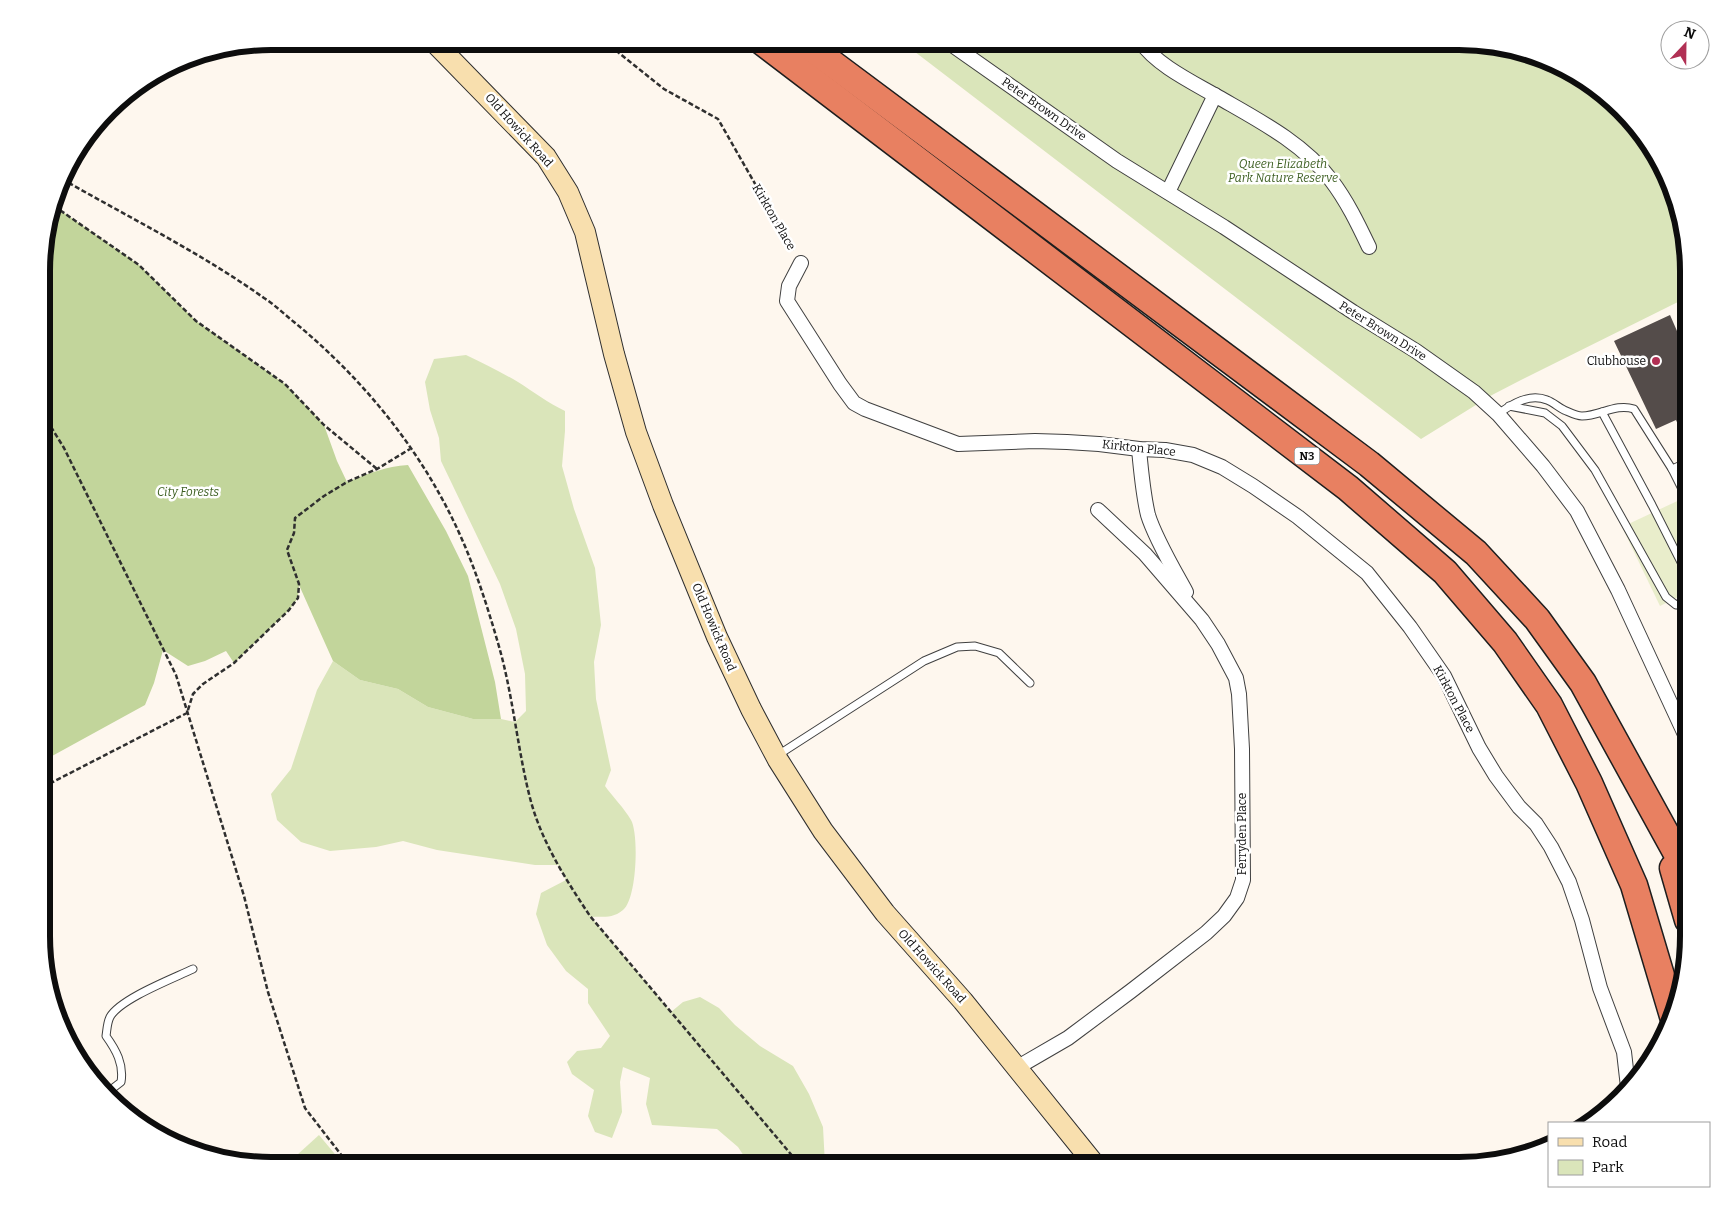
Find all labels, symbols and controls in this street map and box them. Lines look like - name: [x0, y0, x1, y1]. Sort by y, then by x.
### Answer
- north arrow: [1660, 20, 1710, 70]
- text: N: [1681, 24, 1698, 43]
- street label: Peter Brown Drive: [999, 75, 1089, 143]
- street label: Old Howick Road: [482, 90, 556, 170]
- park label: Queen Elizabeth Park Nature Reserve: [1228, 157, 1338, 185]
- street label: Kirkton Place: [749, 181, 799, 253]
- street label: Peter Brown Drive: [1337, 298, 1429, 364]
- place label: Clubhouse: [1587, 354, 1646, 368]
- marker: Clubhouse: [1650, 355, 1662, 367]
- street label: Kirkton Place: [1101, 437, 1177, 459]
- road number: N3: [1294, 448, 1320, 464]
- park label: City Forests: [157, 485, 219, 499]
- street label: Old Howick Road: [689, 581, 739, 673]
- street label: Kirkton Place: [1430, 663, 1478, 735]
- street label: Ferryden Place: [1235, 793, 1249, 875]
- street label: Old Howick Road: [895, 926, 969, 1006]
- legend: [1548, 1122, 1710, 1187]
- text: Road: [1592, 1133, 1627, 1151]
- text: Park: [1592, 1158, 1624, 1176]

